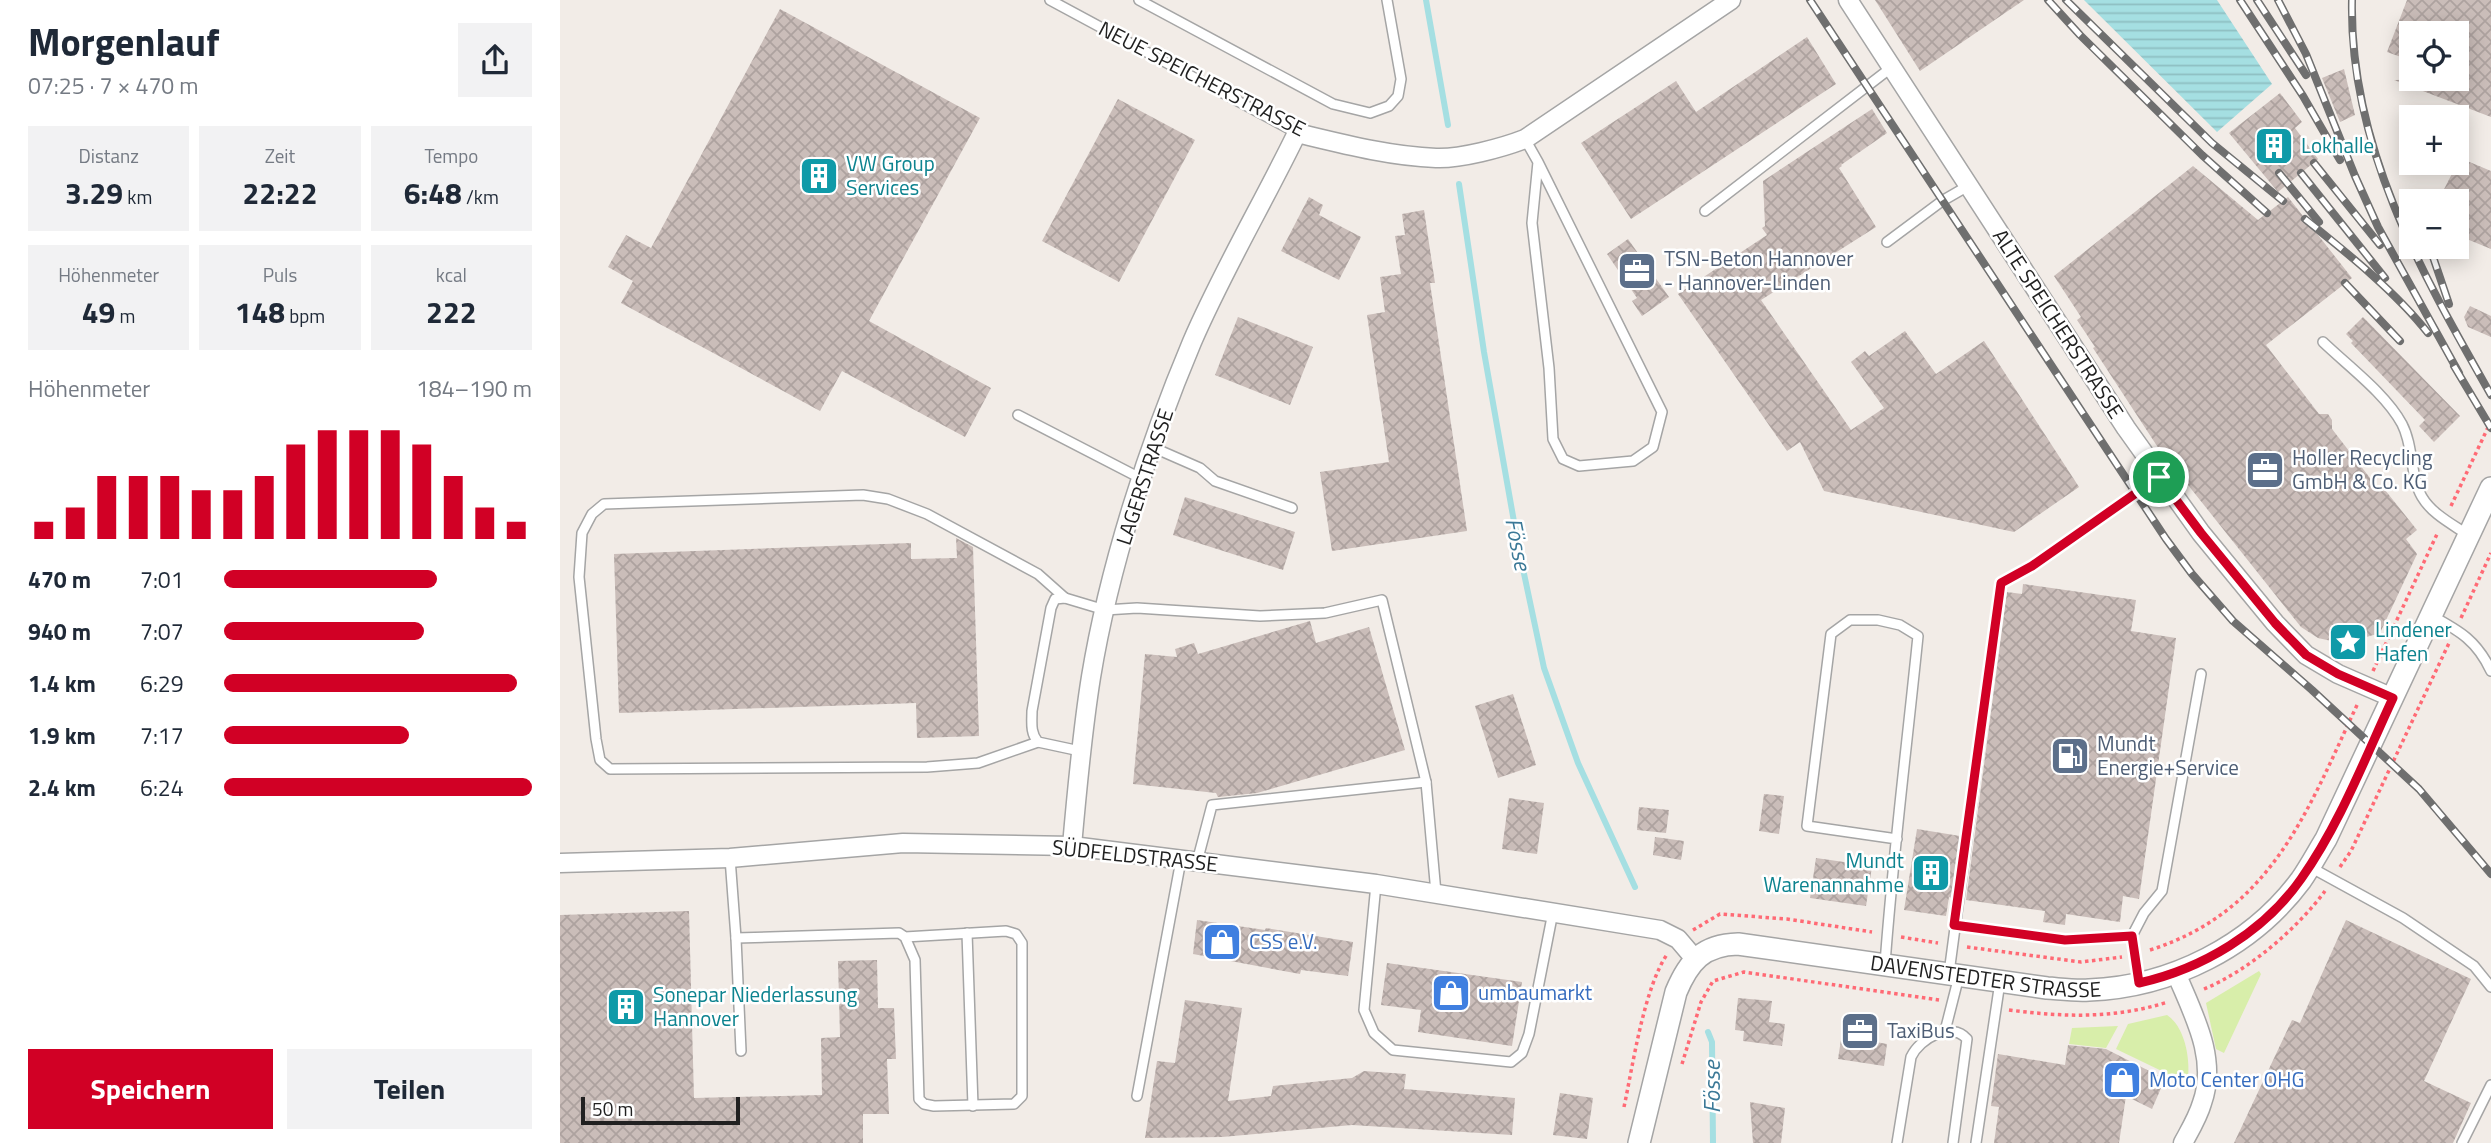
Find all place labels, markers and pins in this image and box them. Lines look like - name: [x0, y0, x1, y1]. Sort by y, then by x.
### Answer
- building icon: Lokhalle: [2253, 125, 2295, 167]
- place label: Lokhalle: [2301, 129, 2374, 161]
- place label: VW Group Services: [846, 147, 935, 203]
- building icon: VW Group Services: [798, 155, 840, 197]
- place label: TSN-Beton Hannover - Hannover-Linden: [1664, 242, 1854, 298]
- office icon: TSN-Beton Hannover - Hannover-Linden: [1616, 250, 1658, 292]
- place label: Holler Recycling GmbH & Co. KG: [2292, 441, 2433, 497]
- pin: [2129, 447, 2189, 507]
- office icon: Holler Recycling GmbH & Co. KG: [2244, 449, 2286, 491]
- place label: Lindener Hafen: [2375, 613, 2452, 669]
- place icon: Lindener Hafen: [2327, 621, 2369, 663]
- place label: Mundt Energie+Service: [2097, 727, 2239, 783]
- fuel station icon: Mundt Energie+Service: [2049, 735, 2091, 777]
- place label: Mundt Warenannahme: [1763, 844, 1905, 900]
- building icon: Mundt Warenannahme: [1910, 852, 1952, 894]
- shop icon: CSS e.V.: [1201, 921, 1243, 963]
- place label: CSS e.V.: [1249, 925, 1317, 957]
- shop icon: umbaumarkt: [1430, 972, 1472, 1014]
- place label: umbaumarkt: [1478, 976, 1593, 1008]
- place label: Sonepar Niederlassung Hannover: [653, 978, 858, 1034]
- building icon: Sonepar Niederlassung Hannover: [605, 986, 647, 1028]
- office icon: TaxiBus: [1839, 1010, 1881, 1052]
- place label: TaxiBus: [1887, 1014, 1955, 1046]
- shop icon: Moto Center OHG: [2101, 1059, 2143, 1101]
- place label: Moto Center OHG: [2149, 1063, 2304, 1095]

